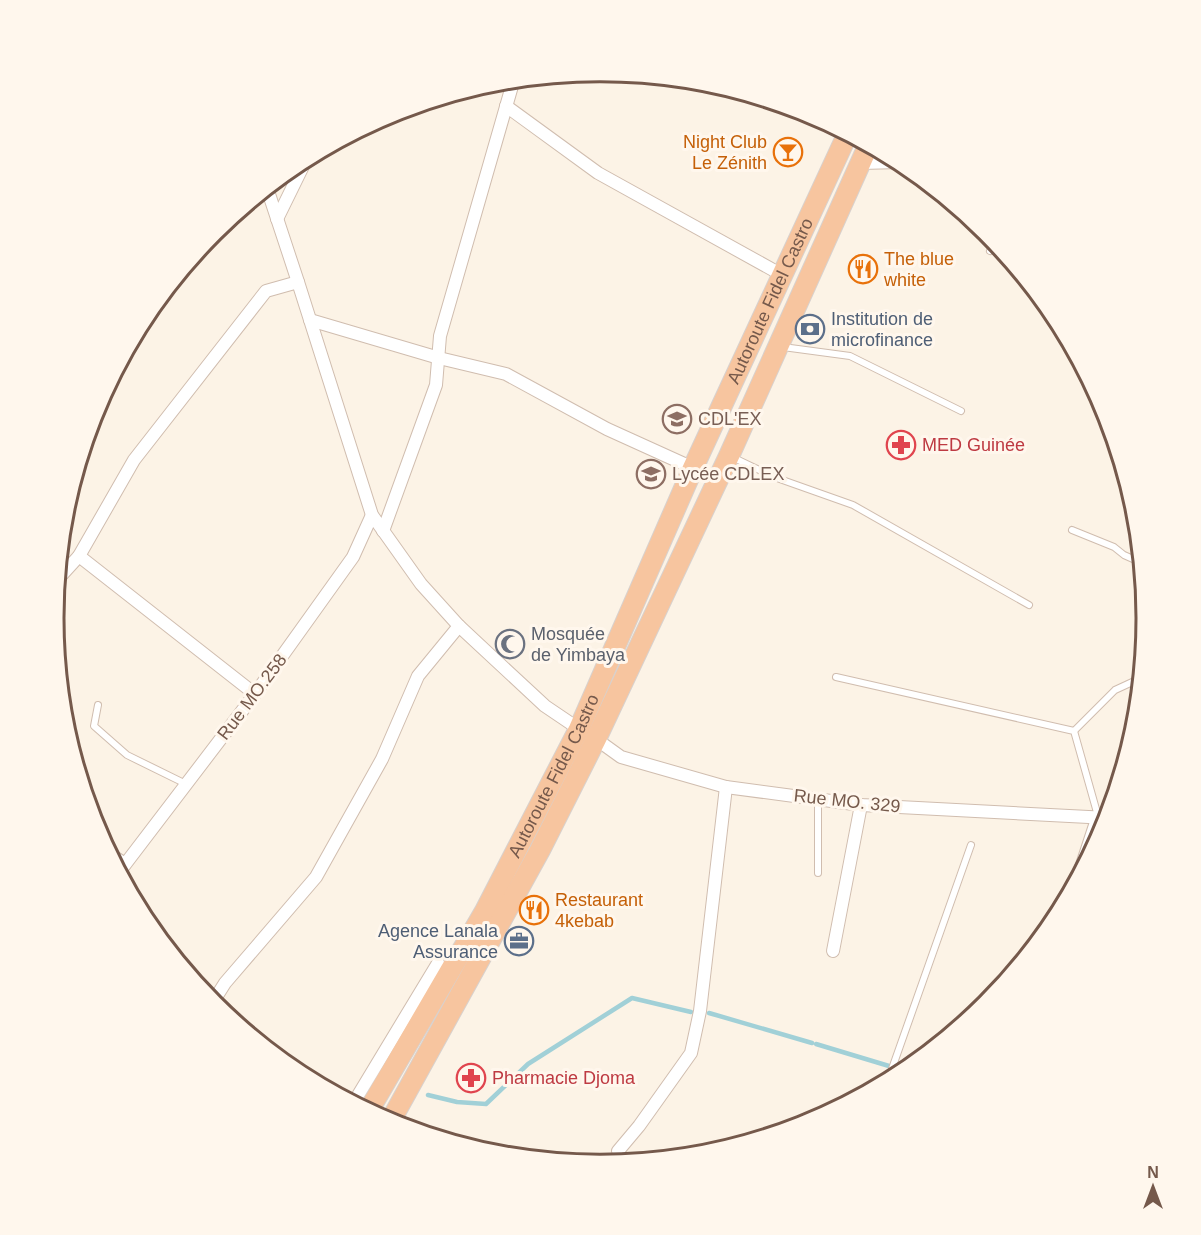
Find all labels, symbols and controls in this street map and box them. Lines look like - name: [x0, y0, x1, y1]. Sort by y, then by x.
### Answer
- place label: Night Club Le Zénith: [683, 132, 767, 173]
- bar icon: Night Club Le Zénith: [772, 136, 804, 168]
- street label: Autoroute Fidel Castro: [723, 215, 817, 387]
- place label: The blue white: [883, 249, 954, 290]
- restaurant icon: The blue white: [847, 253, 879, 285]
- place label: Institution de microfinance: [831, 309, 933, 350]
- bank icon: Institution de microfinance: [794, 313, 826, 345]
- school or university icon: CDL'EX: [661, 403, 693, 435]
- place label: CDL'EX: [698, 409, 761, 429]
- pharmacy icon: MED Guinée: [885, 429, 917, 461]
- place label: MED Guinée: [922, 435, 1025, 455]
- school or university icon: Lycée CDLEX: [635, 458, 667, 490]
- place label: Lycée CDLEX: [672, 464, 784, 484]
- place label: Mosquée de Yimbaya: [531, 624, 626, 665]
- mosque icon: Mosquée de Yimbaya: [494, 628, 526, 660]
- street label: Rue MO.258: [213, 650, 291, 744]
- street label: Autoroute Fidel Castro: [504, 691, 603, 861]
- street label: Rue MO. 329: [793, 785, 901, 817]
- place label: Restaurant 4kebab: [555, 890, 643, 931]
- restaurant icon: Restaurant 4kebab: [518, 894, 550, 926]
- place label: Agence Lanala Assurance: [378, 921, 499, 962]
- office icon: Agence Lanala Assurance: [503, 925, 535, 957]
- pharmacy icon: Pharmacie Djoma: [455, 1062, 487, 1094]
- place label: Pharmacie Djoma: [492, 1068, 636, 1088]
- north arrow: [1123, 1157, 1183, 1217]
- text: N: [1147, 1164, 1159, 1181]

